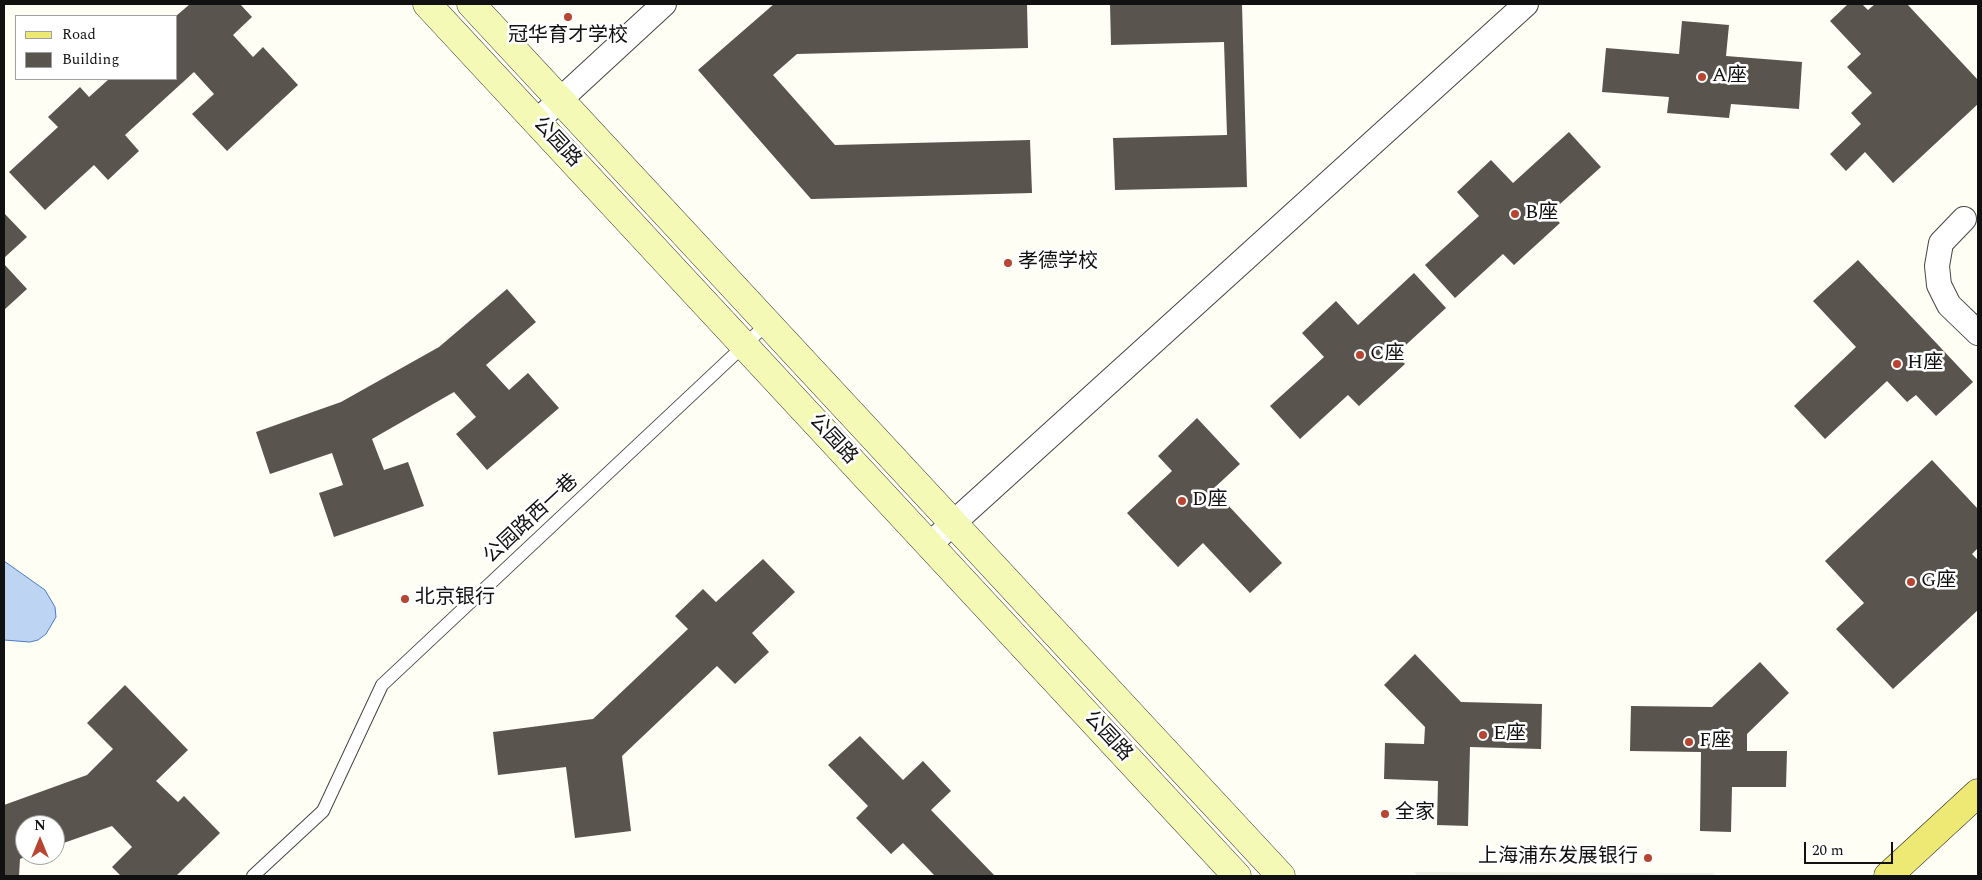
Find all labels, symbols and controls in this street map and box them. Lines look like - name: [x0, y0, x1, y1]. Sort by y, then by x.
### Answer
- marker: 冠华育才学校: [562, 11, 574, 23]
- legend: [15, 15, 178, 80]
- text: Road: [62, 23, 96, 46]
- place label: 冠华育才学校: [508, 25, 628, 49]
- text: Building: [62, 48, 119, 71]
- place label: A座: [1712, 65, 1747, 89]
- marker: A座: [1696, 71, 1708, 83]
- street label: 公园路: [527, 113, 585, 173]
- place label: B座: [1525, 202, 1558, 226]
- marker: B座: [1509, 208, 1521, 220]
- place label: 孝德学校: [1018, 251, 1098, 275]
- marker: 孝德学校: [1002, 257, 1014, 269]
- place label: C座: [1370, 343, 1405, 367]
- marker: C座: [1354, 349, 1366, 361]
- place label: H座: [1907, 352, 1943, 376]
- marker: H座: [1891, 358, 1903, 370]
- street label: 公园路: [803, 410, 861, 470]
- street label: 公园路西一巷: [480, 470, 584, 570]
- place label: D座: [1192, 489, 1227, 513]
- marker: D座: [1176, 495, 1188, 507]
- place label: G座: [1921, 570, 1956, 594]
- marker: G座: [1905, 576, 1917, 588]
- place label: 北京银行: [415, 587, 495, 611]
- marker: 北京银行: [399, 593, 411, 605]
- street label: 公园路: [1078, 707, 1136, 767]
- place label: E座: [1493, 723, 1526, 747]
- marker: E座: [1477, 729, 1489, 741]
- place label: F座: [1699, 730, 1731, 754]
- marker: F座: [1683, 736, 1695, 748]
- place label: 全家: [1395, 802, 1435, 826]
- marker: 全家: [1379, 808, 1391, 820]
- north arrow: [15, 815, 65, 865]
- text: N: [34, 815, 46, 836]
- scale bar: [1807, 832, 1896, 864]
- text: 20 m: [1812, 839, 1844, 862]
- place label: 上海浦东发展银行: [1478, 846, 1638, 870]
- marker: 上海浦东发展银行: [1642, 852, 1654, 864]

